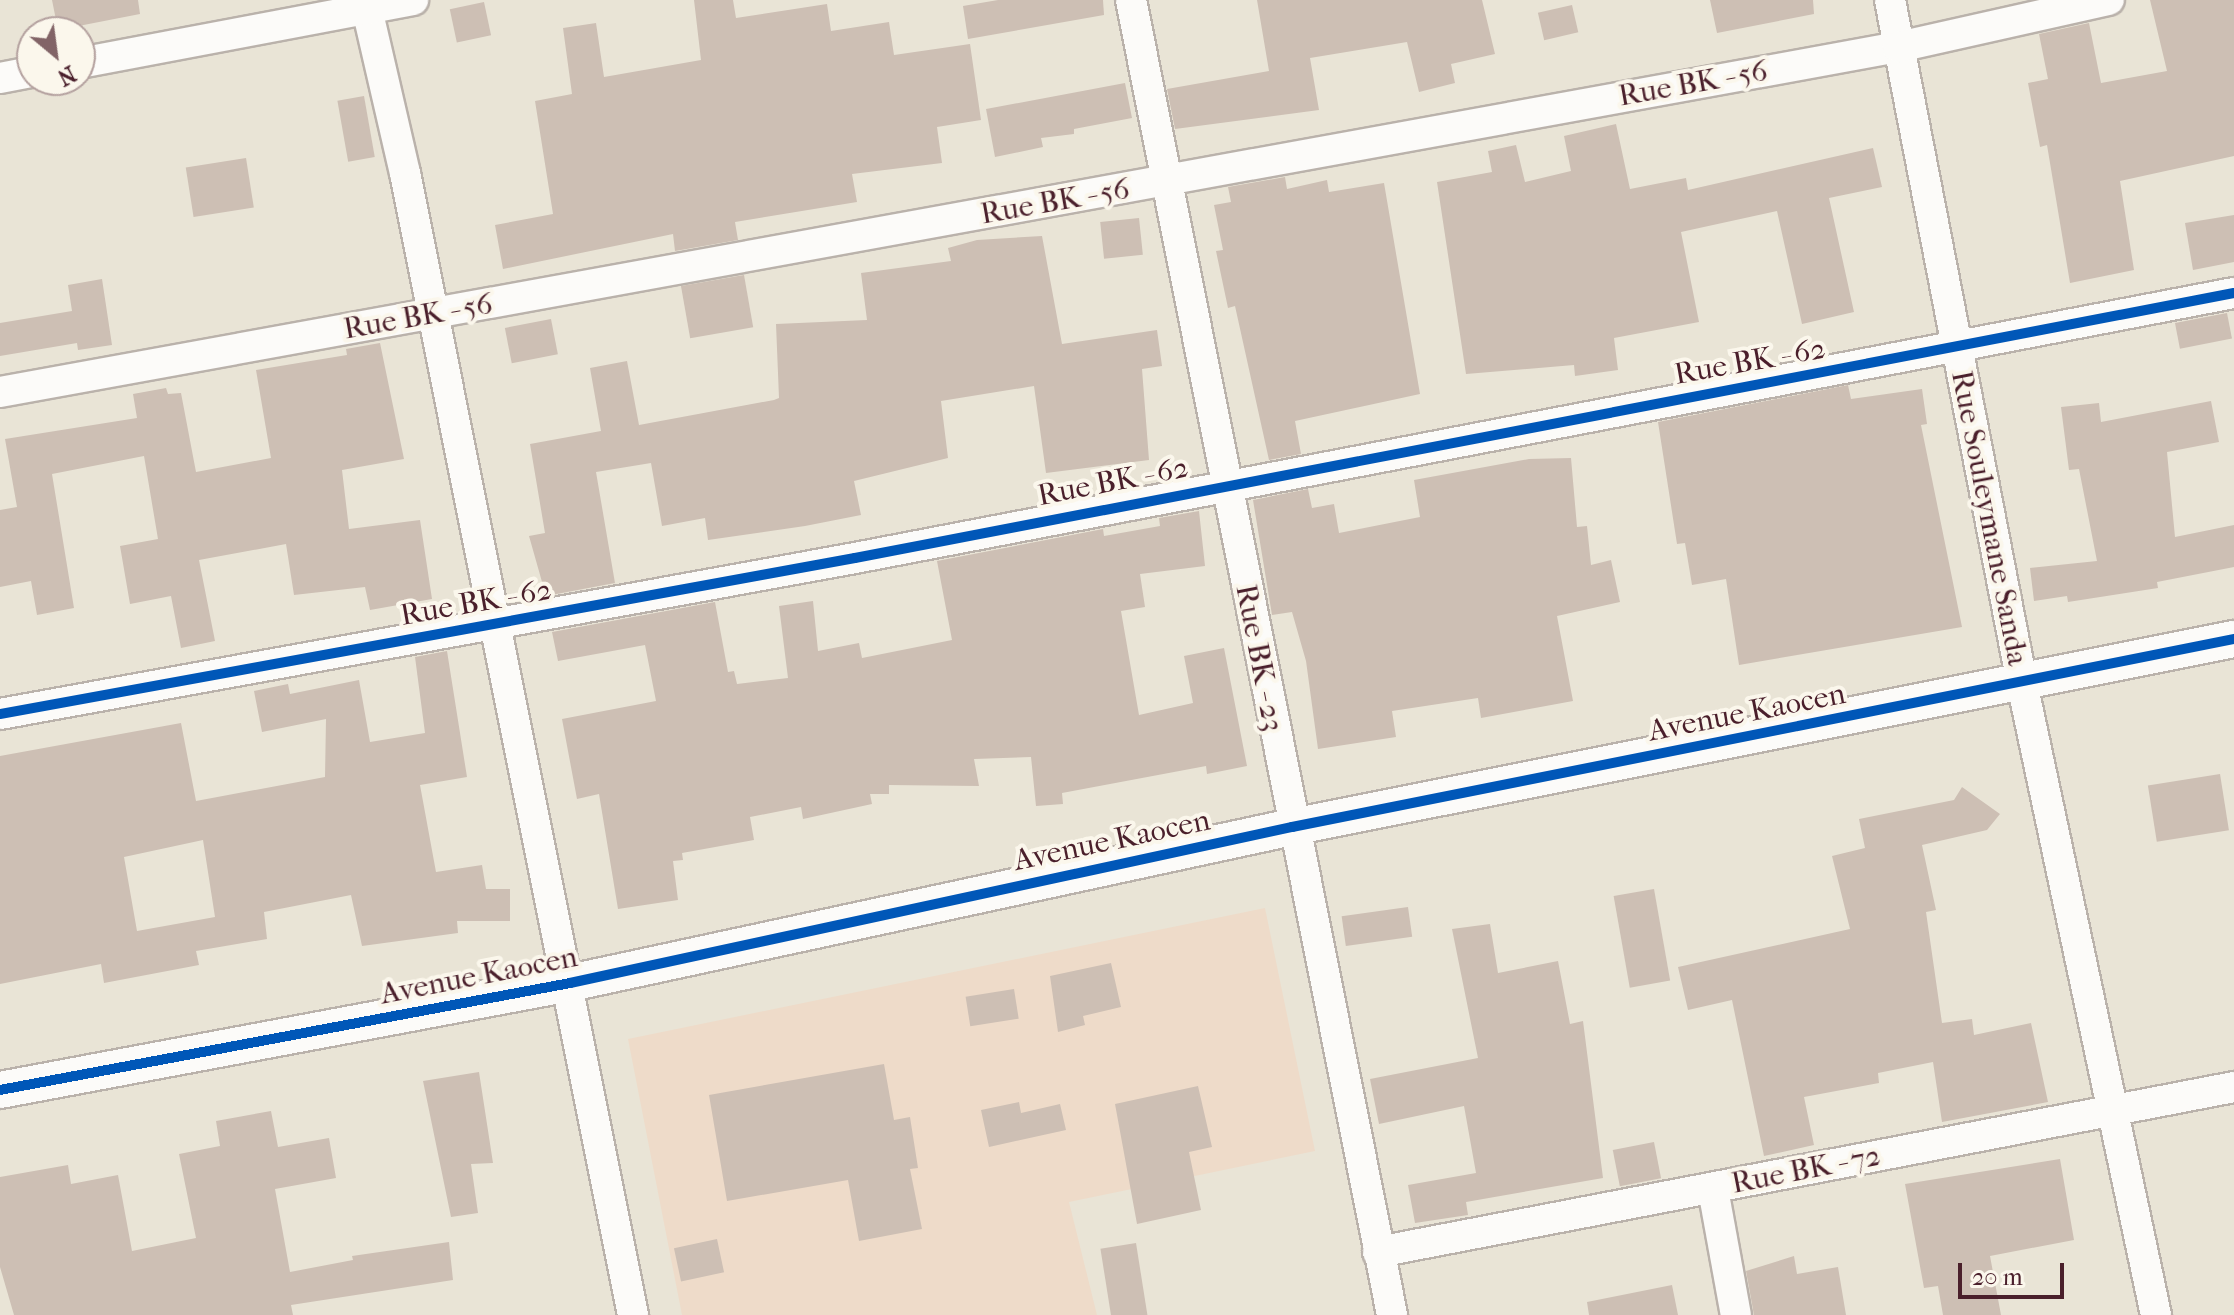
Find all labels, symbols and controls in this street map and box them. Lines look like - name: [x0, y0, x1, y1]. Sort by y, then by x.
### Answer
- north arrow: [16, 16, 96, 96]
- street label: Rue BK - 56: [1616, 53, 1770, 115]
- text: N: [53, 60, 80, 91]
- street label: Rue BK - 56: [978, 171, 1132, 233]
- street label: Rue BK - 56: [341, 286, 495, 348]
- street label: Rue BK - 62: [1672, 331, 1828, 393]
- street label: Rue Souleymane Sanda: [1943, 368, 2035, 668]
- street label: Rue BK - 62: [1035, 450, 1191, 514]
- street label: Rue BK - 62: [398, 572, 554, 634]
- street label: Rue BK - 23: [1227, 581, 1291, 735]
- street label: Avenue Kaocen: [1645, 676, 1849, 750]
- street label: Avenue Kaocen: [1010, 803, 1214, 879]
- street label: Avenue Kaocen: [377, 939, 581, 1013]
- street label: Rue BK - 72: [1728, 1138, 1884, 1202]
- scale bar: [1962, 1247, 2068, 1297]
- text: 20 m: [1972, 1263, 2023, 1291]

